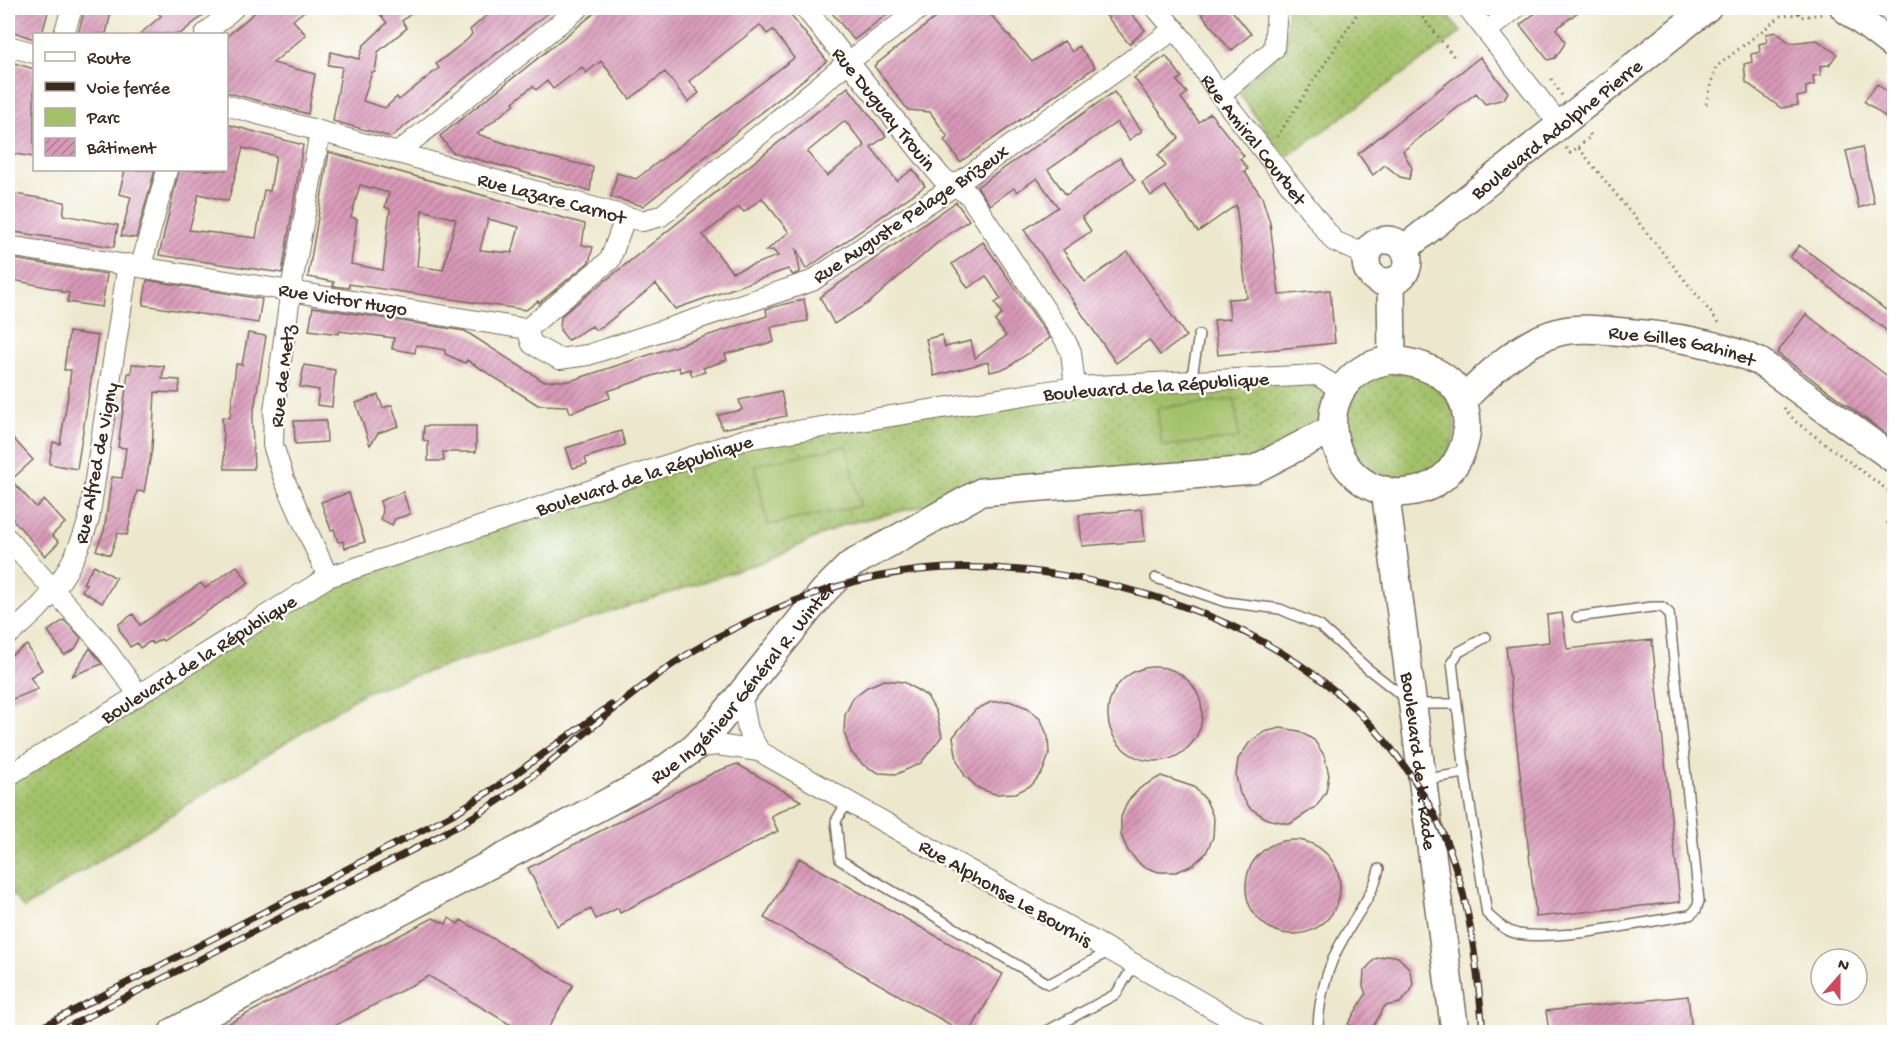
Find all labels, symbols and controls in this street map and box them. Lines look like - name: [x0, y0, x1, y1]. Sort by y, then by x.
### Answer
- legend: [33, 33, 228, 171]
- street label: Rue Duguay Trouin: [825, 44, 939, 177]
- text: Route: [87, 49, 132, 70]
- street label: Boulevard Adolphe Pierre: [1467, 55, 1649, 207]
- street label: Rue Amiral Courbet: [1194, 71, 1311, 212]
- text: Voie ferrée: [86, 79, 171, 100]
- text: Parc: [86, 109, 120, 130]
- text: Bâtiment: [86, 139, 157, 160]
- street label: Rue Auguste Pelage Brizeux: [810, 141, 1015, 290]
- street label: Rue Lazare Carnot: [474, 170, 629, 232]
- street label: Rue Victor Hugo: [276, 280, 409, 323]
- street label: Rue de Metz: [267, 323, 302, 429]
- street label: Rue Gilles Gahinet: [1607, 323, 1760, 374]
- street label: Boulevard de la République: [1042, 369, 1271, 408]
- street label: Rue Alfred de Vigny: [71, 381, 125, 546]
- street label: Boulevard de la République: [533, 431, 757, 524]
- street label: Rue Ingénieur Général R. Winter: [647, 578, 842, 791]
- street label: Boulevard de la République: [97, 591, 302, 731]
- street label: Boulevard de la Rade: [1394, 670, 1439, 852]
- street label: Rue Alphonse Le Bourhis: [914, 836, 1095, 954]
- north arrow: [1809, 947, 1869, 1007]
- text: N: [1835, 956, 1852, 977]

